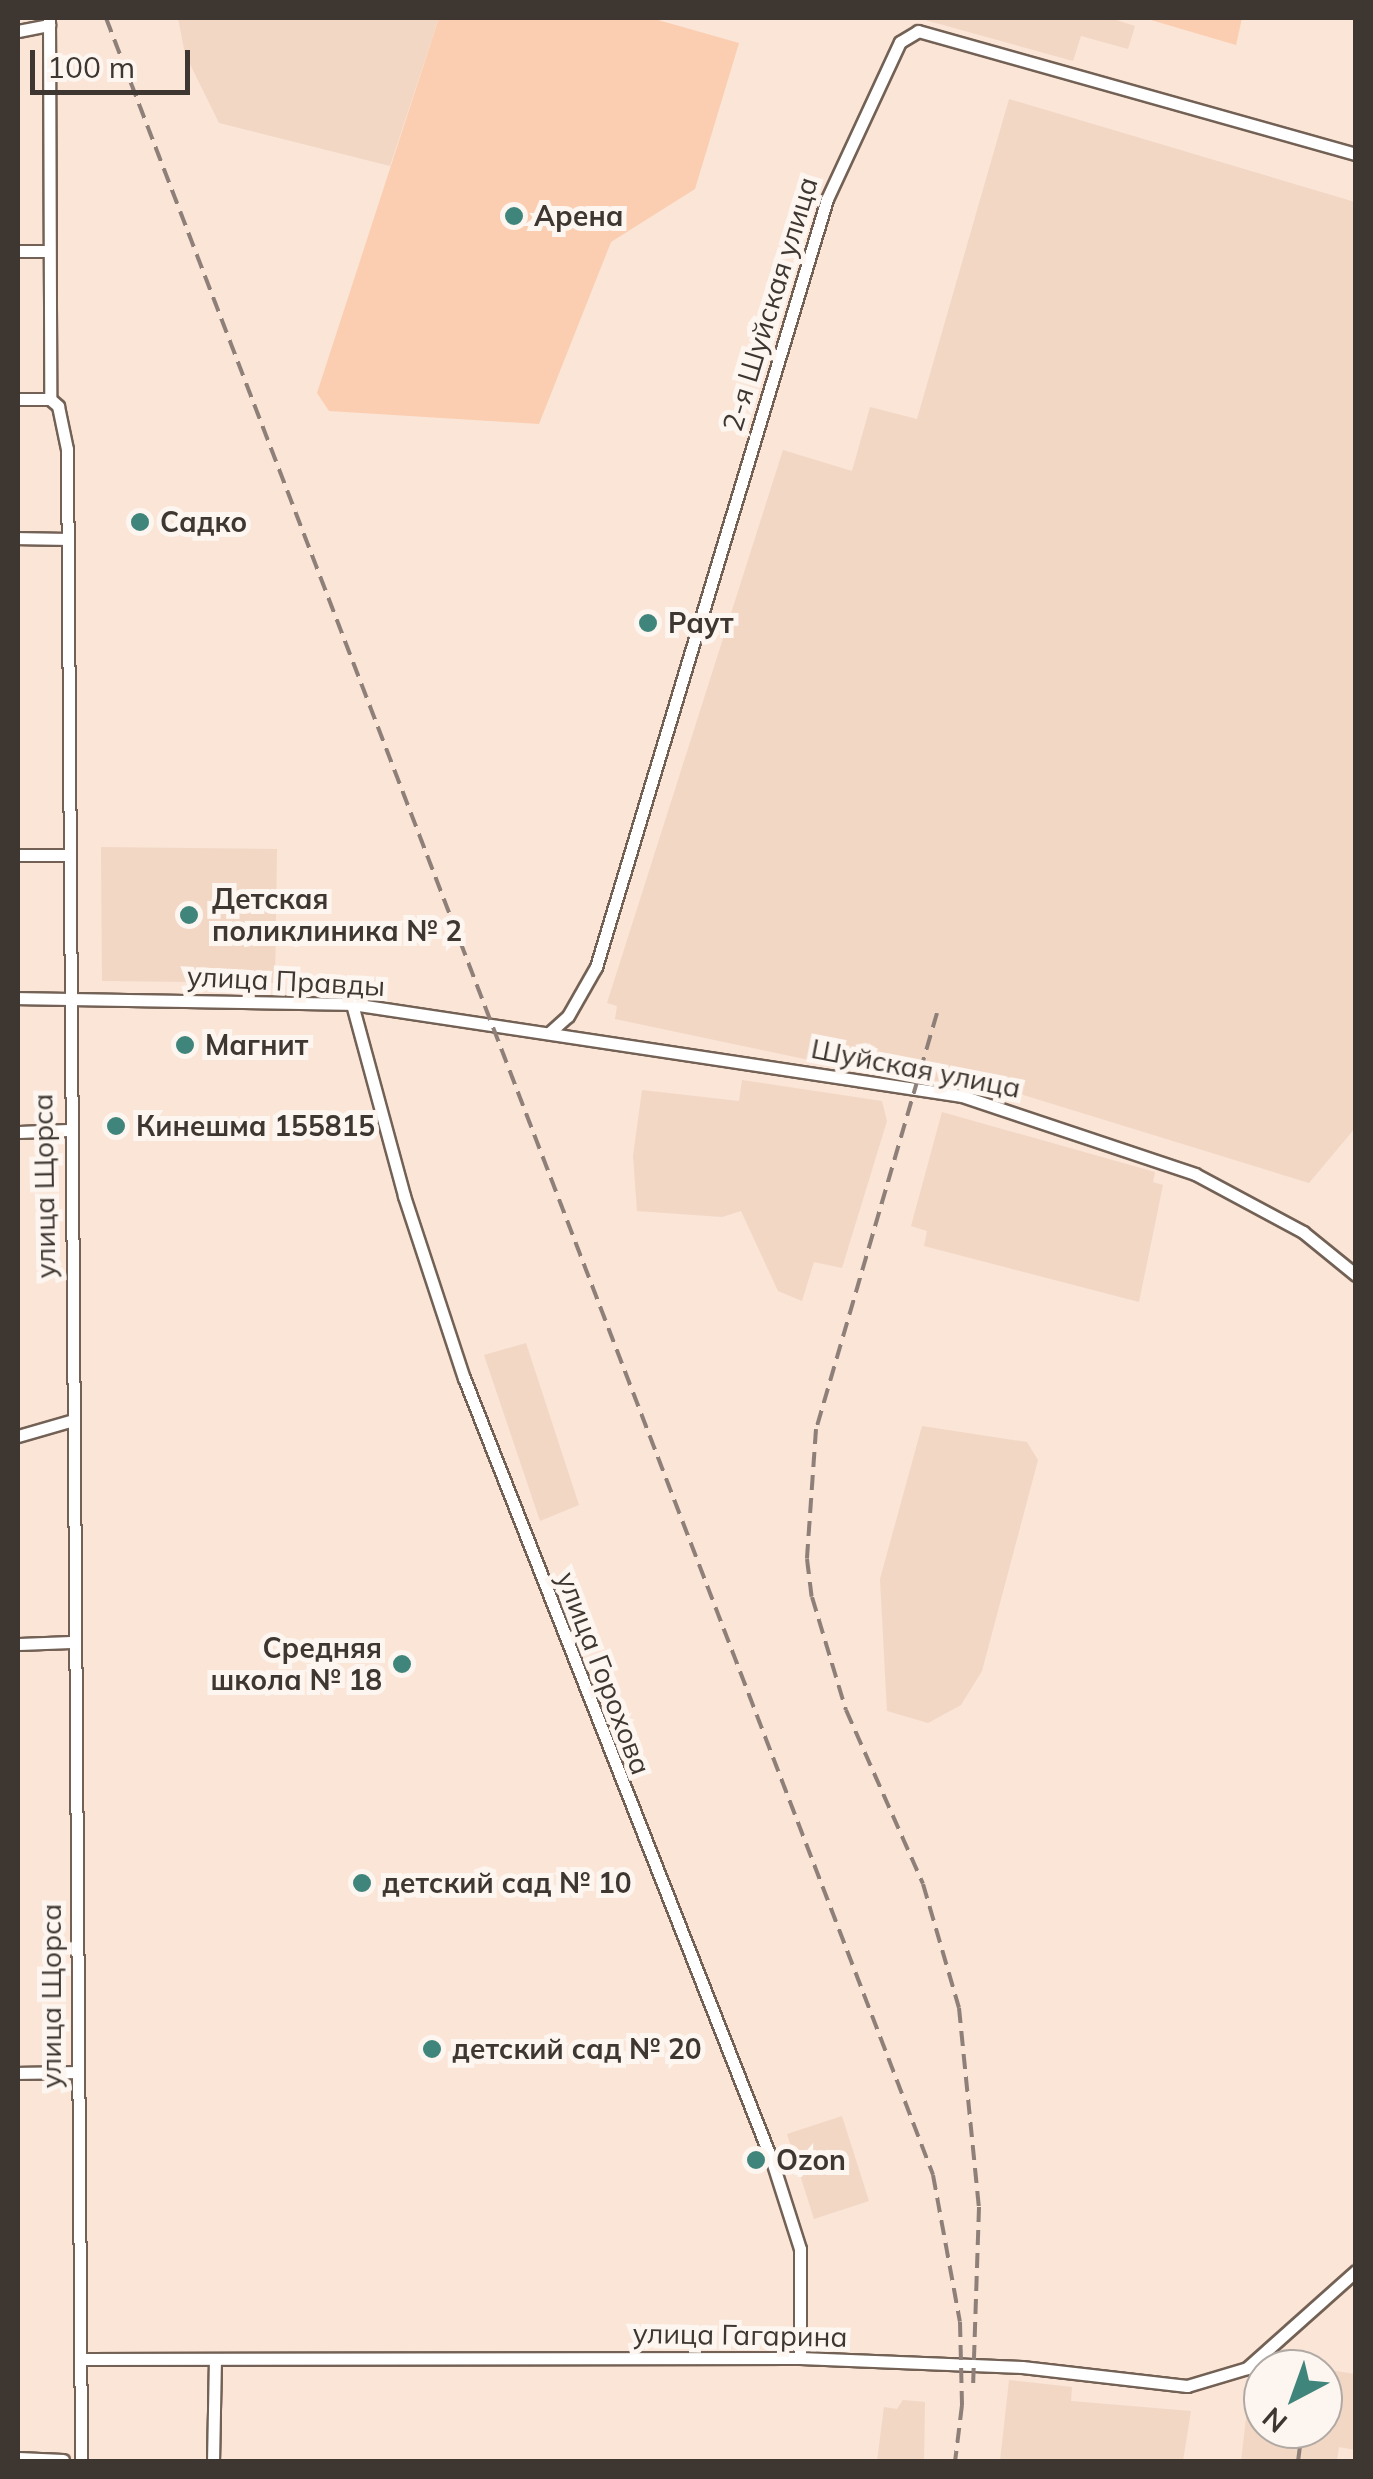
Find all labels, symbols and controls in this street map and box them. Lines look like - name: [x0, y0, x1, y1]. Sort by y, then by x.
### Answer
- scale bar: [35, 30, 195, 92]
- text: 100 m: [47, 48, 135, 86]
- street label: 2-я Шуйская улица: [715, 173, 825, 435]
- place label: Арена: [534, 199, 624, 233]
- marker: Арена: [503, 205, 525, 227]
- place label: Садко: [160, 505, 247, 539]
- marker: Садко: [129, 511, 151, 533]
- place label: Раут: [668, 606, 733, 640]
- marker: Раут: [637, 612, 659, 634]
- place label: Детская поликлиника № 2: [212, 882, 462, 948]
- marker: Детская поликлиника № 2: [176, 902, 202, 928]
- street label: улица Правды: [186, 959, 386, 1003]
- place label: Магнит: [205, 1028, 308, 1062]
- street label: Шуйская улица: [808, 1031, 1024, 1105]
- marker: Магнит: [174, 1034, 196, 1056]
- street label: улица Щорса: [26, 1093, 62, 1279]
- place label: Кинешма 155815: [136, 1109, 375, 1143]
- marker: Кинешма 155815: [105, 1115, 127, 1137]
- street label: улица Горохова: [550, 1567, 658, 1779]
- place label: Средняя школа № 18: [211, 1631, 382, 1697]
- marker: Средняя школа № 18: [391, 1653, 413, 1675]
- place label: детский сад № 10: [382, 1866, 632, 1900]
- marker: детский сад № 10: [351, 1872, 373, 1894]
- street label: улица Щорса: [34, 1904, 68, 2088]
- place label: детский сад № 20: [452, 2032, 702, 2066]
- marker: детский сад № 20: [421, 2038, 443, 2060]
- place label: Ozon: [776, 2143, 846, 2177]
- marker: Ozon: [745, 2149, 767, 2171]
- street label: улица Гагарина: [632, 2316, 848, 2354]
- north arrow: [1243, 2349, 1343, 2449]
- text: N: [1255, 2400, 1294, 2441]

